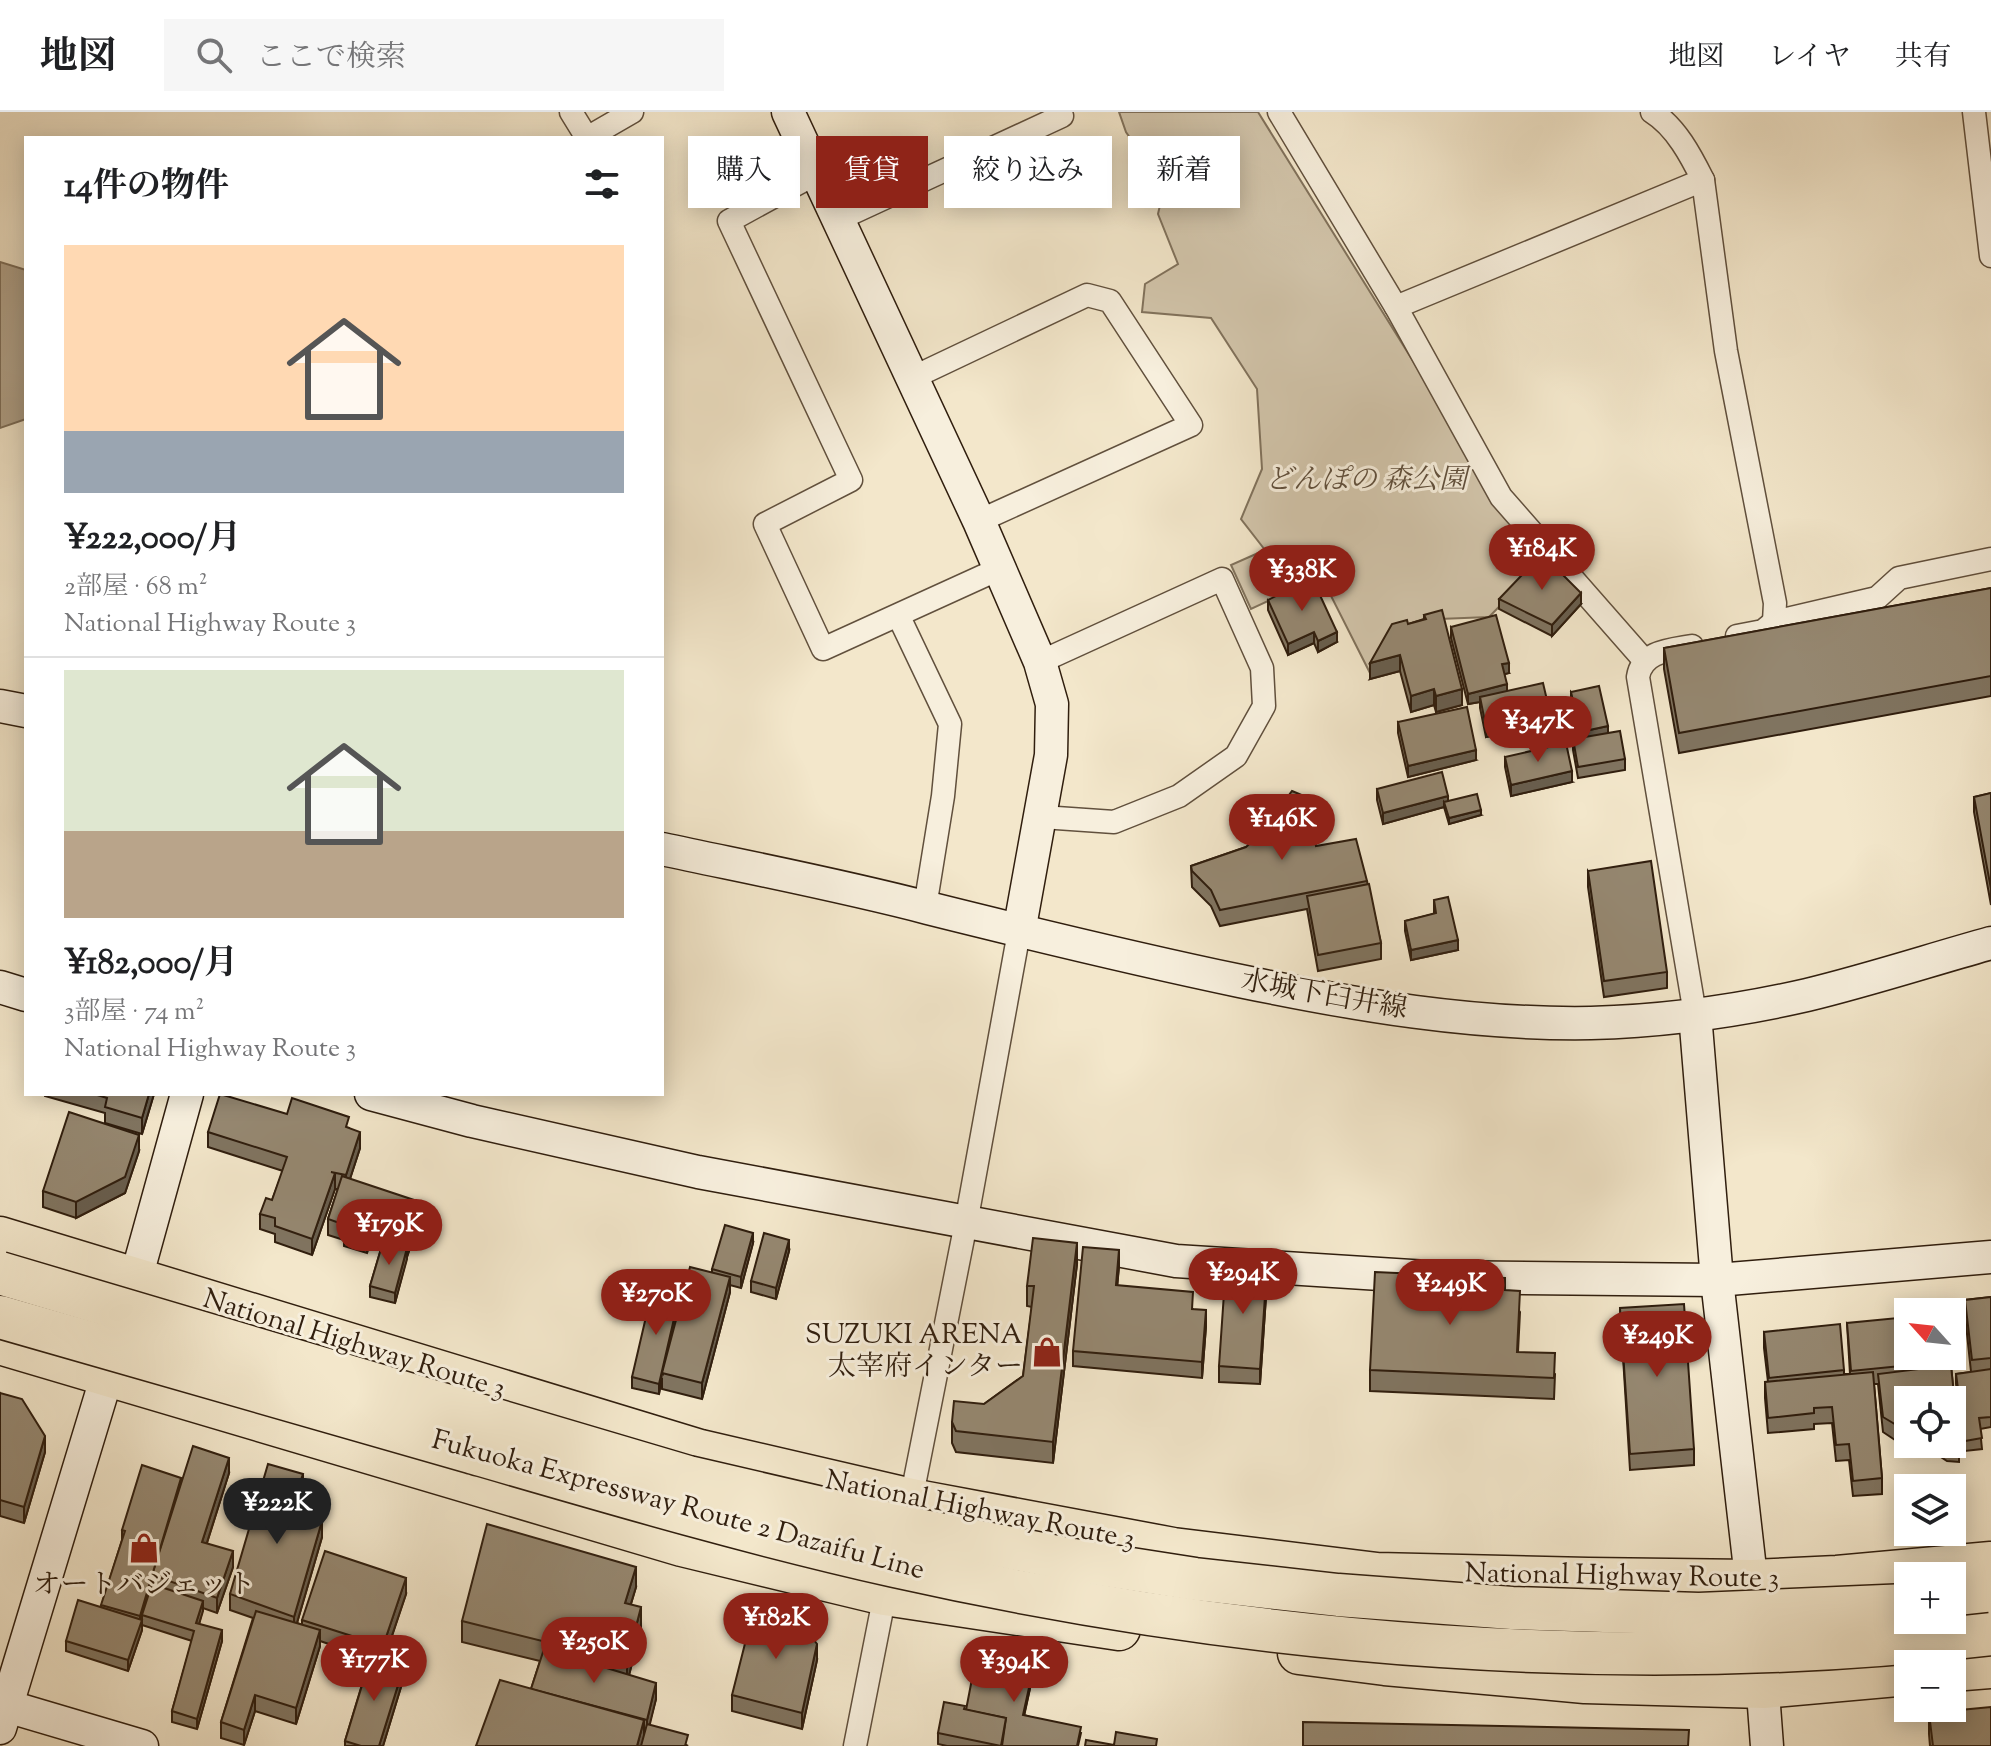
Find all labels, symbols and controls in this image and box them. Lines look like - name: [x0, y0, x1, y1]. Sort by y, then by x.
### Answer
- search box: [164, 19, 724, 91]
- text: 地図: [40, 32, 116, 86]
- icon: search: [192, 33, 236, 77]
- text: ここで検索: [256, 37, 406, 80]
- text: 地図: [1668, 38, 1724, 78]
- text: レイヤ: [1768, 38, 1851, 78]
- text: 共有: [1895, 38, 1951, 78]
- chip: 購入: [688, 136, 800, 208]
- chip: 賃貸: [816, 136, 928, 208]
- chip: 絞り込み: [944, 136, 1112, 208]
- chip: 新着: [1128, 136, 1240, 208]
- icon: filters: [580, 162, 624, 206]
- text: 14件の物件: [64, 163, 229, 212]
- icon: home: [272, 297, 416, 441]
- park label: どんぽの 森公園: [1265, 461, 1471, 501]
- text: ¥222,000/月: [64, 515, 241, 564]
- pin: ¥184K: [1486, 524, 1598, 592]
- text: ¥184K: [1507, 531, 1577, 568]
- pin: ¥338K: [1246, 545, 1358, 613]
- text: ¥338K: [1267, 552, 1337, 589]
- text: 2部屋 · 68 m²: [64, 569, 208, 606]
- text: National Highway Route 3: [64, 606, 356, 643]
- pin: ¥347K: [1482, 696, 1594, 764]
- text: ¥347K: [1502, 703, 1574, 740]
- icon: home: [272, 722, 416, 866]
- pin: ¥146K: [1226, 794, 1338, 862]
- text: ¥146K: [1247, 801, 1317, 838]
- text: ¥182,000/月: [64, 940, 238, 989]
- street label: 水城下臼井線: [1238, 962, 1410, 1030]
- text: 3部屋 · 74 m²: [64, 994, 204, 1031]
- text: National Highway Route 3: [64, 1031, 356, 1068]
- pin: ¥179K: [333, 1199, 445, 1267]
- text: ¥179K: [354, 1206, 424, 1243]
- pin: ¥294K: [1187, 1248, 1299, 1316]
- text: ¥294K: [1206, 1255, 1280, 1292]
- pin: ¥249K: [1394, 1259, 1506, 1327]
- text: ¥249K: [1414, 1266, 1486, 1303]
- pin: ¥270K: [600, 1269, 712, 1337]
- text: ¥270K: [619, 1276, 693, 1313]
- street label: National Highway Route 3: [198, 1280, 510, 1410]
- north arrow: [1894, 1298, 1966, 1370]
- map controls: [1894, 1298, 1966, 1722]
- pin: ¥249K: [1601, 1311, 1713, 1379]
- place label: SUZUKI ARENA 太宰府インター: [805, 1316, 1023, 1388]
- text: ¥249K: [1621, 1318, 1693, 1355]
- shop icon: SUZUKI ARENA 太宰府インター: [1030, 1335, 1064, 1369]
- button: locate: [1894, 1386, 1966, 1458]
- street label: Fukuoka Expressway Route 2 Dazaifu Line: [427, 1421, 929, 1591]
- street label: National Highway Route 3: [822, 1461, 1138, 1561]
- button: layers: [1894, 1474, 1966, 1546]
- pin: ¥222K: [221, 1478, 333, 1546]
- text: ¥222K: [241, 1485, 313, 1522]
- shop icon: オートバジェット: [127, 1531, 161, 1565]
- street label: National Highway Route 3: [1464, 1554, 1780, 1600]
- button: +: [1894, 1562, 1966, 1634]
- place label: オートバジェット: [33, 1566, 255, 1606]
- pin: ¥182K: [720, 1593, 832, 1661]
- text: ¥182K: [741, 1600, 811, 1637]
- pin: ¥250K: [538, 1617, 650, 1685]
- text: ¥250K: [559, 1624, 629, 1661]
- pin: ¥177K: [318, 1635, 430, 1703]
- pin: ¥394K: [958, 1636, 1070, 1704]
- text: ¥177K: [339, 1642, 409, 1679]
- text: ¥394K: [978, 1643, 1050, 1680]
- button: −: [1894, 1650, 1966, 1722]

